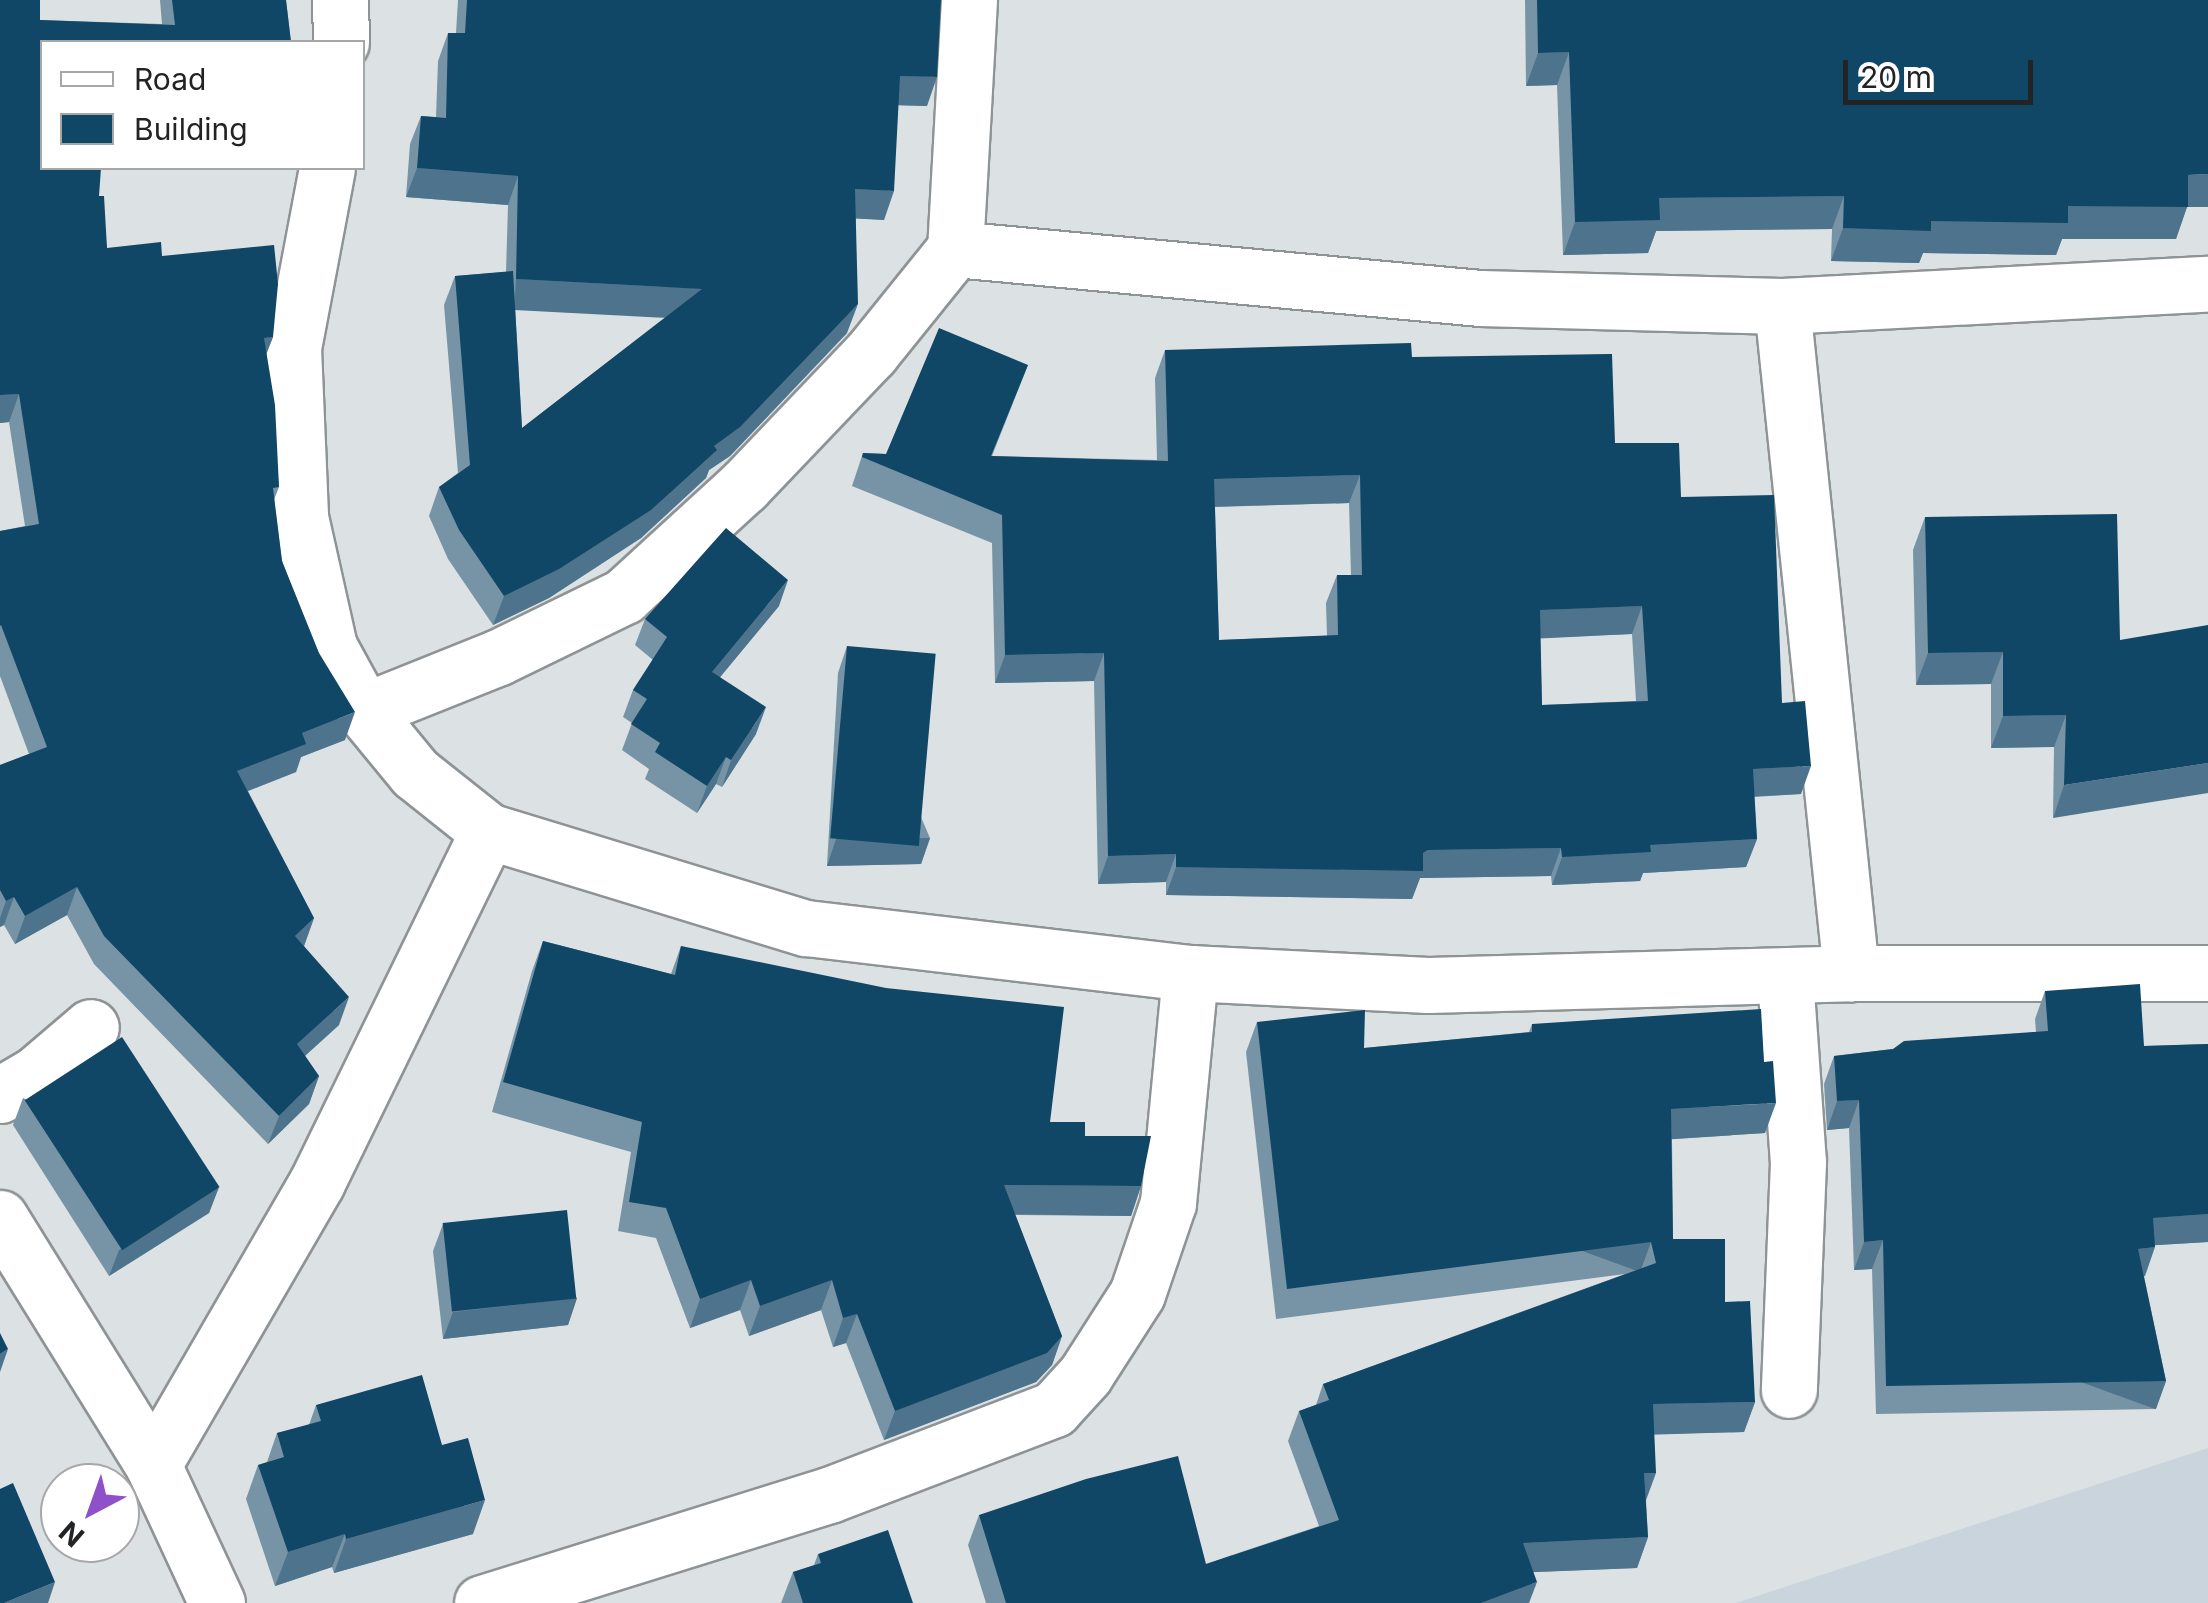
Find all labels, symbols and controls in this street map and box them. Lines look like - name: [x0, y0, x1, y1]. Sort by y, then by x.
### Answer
- legend: [40, 40, 365, 170]
- scale bar: [1848, 40, 2038, 102]
- text: 20 m: [1860, 59, 1932, 95]
- text: Road: [134, 61, 206, 97]
- text: Building: [134, 111, 248, 147]
- north arrow: [40, 1463, 140, 1563]
- text: N: [52, 1514, 91, 1554]

